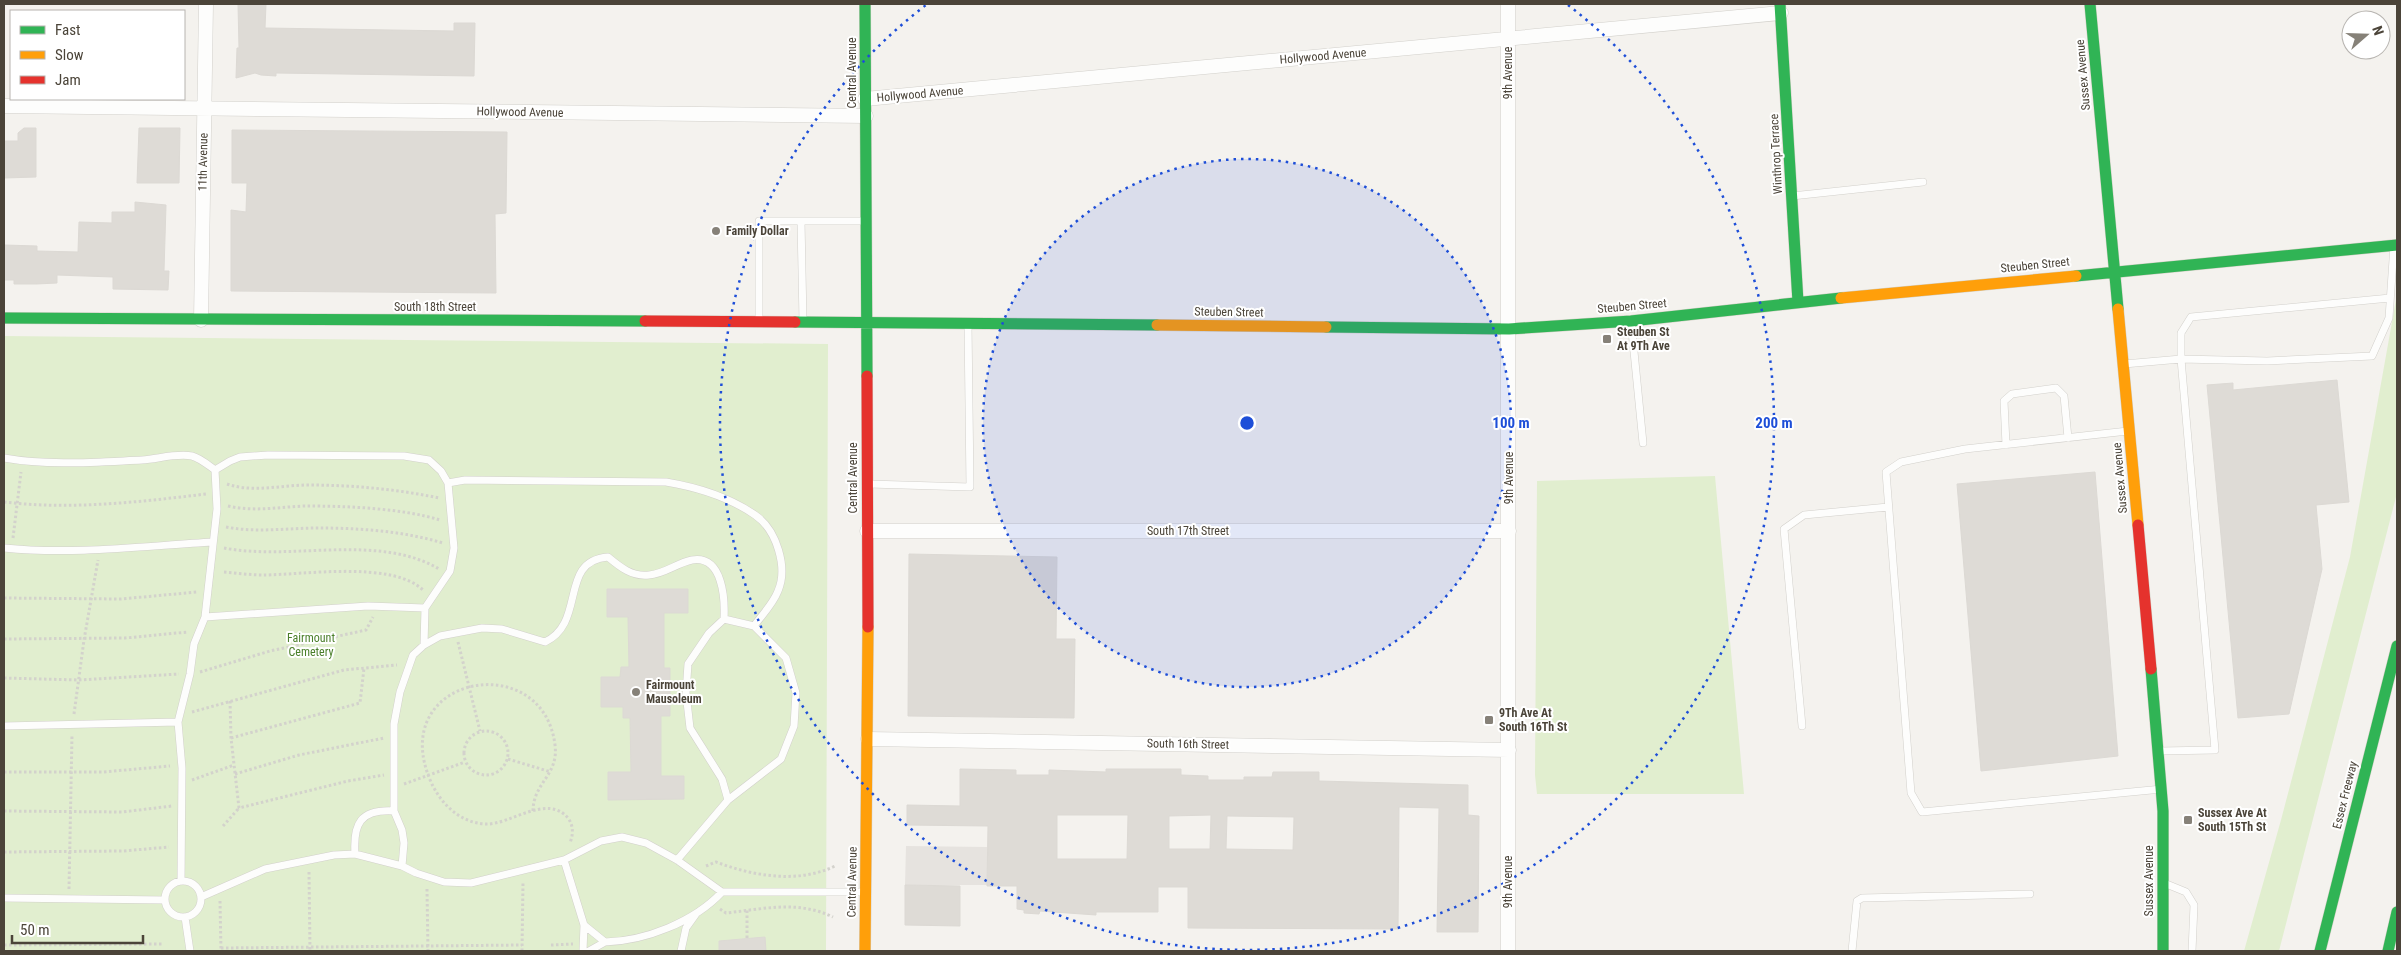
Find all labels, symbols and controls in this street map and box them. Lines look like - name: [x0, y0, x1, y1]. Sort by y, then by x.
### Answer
- legend: [10, 10, 185, 100]
- north arrow: [2341, 10, 2391, 60]
- text: Fast: [55, 21, 80, 39]
- text: N: [2369, 24, 2387, 37]
- street label: Central Avenue: [845, 37, 859, 109]
- street label: Sussex Avenue: [2073, 39, 2093, 111]
- street label: Hollywood Avenue: [1279, 45, 1367, 67]
- text: Slow: [55, 46, 84, 64]
- street label: 9th Avenue: [1501, 46, 1515, 99]
- text: Jam: [55, 71, 81, 89]
- street label: Hollywood Avenue: [876, 83, 964, 105]
- street label: Hollywood Avenue: [476, 104, 564, 120]
- street label: Winthrop Terrace: [1767, 113, 1785, 194]
- street label: 11th Avenue: [195, 132, 211, 191]
- place label: Family Dollar: [726, 224, 789, 238]
- marker: Family Dollar: [710, 225, 722, 237]
- street label: Steuben Street: [2000, 254, 2071, 276]
- street label: Steuben Street: [1597, 296, 1668, 316]
- street label: South 18th Street: [394, 300, 477, 314]
- street label: Steuben Street: [1194, 304, 1264, 320]
- place label: Steuben St At 9Th Ave: [1617, 325, 1670, 353]
- marker: Steuben St At 9Th Ave: [1601, 333, 1613, 345]
- centre of rings: [1238, 414, 1256, 432]
- text: 100 m: [1492, 414, 1530, 432]
- text: 200 m: [1755, 414, 1793, 432]
- street label: Central Avenue: [846, 442, 860, 514]
- street label: Sussex Avenue: [2110, 442, 2130, 514]
- street label: 9th Avenue: [1502, 451, 1516, 504]
- street label: South 17th Street: [1147, 524, 1230, 538]
- park label: Fairmount Cemetery: [287, 631, 335, 659]
- place label: Fairmount Mausoleum: [646, 678, 702, 706]
- marker: Fairmount Mausoleum: [630, 686, 642, 698]
- place label: 9Th Ave At South 16Th St: [1499, 706, 1567, 734]
- marker: 9Th Ave At South 16Th St: [1483, 714, 1495, 726]
- street label: South 16th Street: [1147, 736, 1230, 752]
- street label: Essex Freeway: [2330, 760, 2360, 830]
- place label: Sussex Ave At South 15Th St: [2198, 806, 2267, 834]
- marker: Sussex Ave At South 15Th St: [2182, 814, 2194, 826]
- street label: Sussex Avenue: [2142, 845, 2156, 917]
- street label: Central Avenue: [844, 846, 860, 918]
- street label: 9th Avenue: [1501, 855, 1515, 908]
- scale bar: [12, 912, 144, 944]
- text: 50 m: [20, 921, 50, 939]

